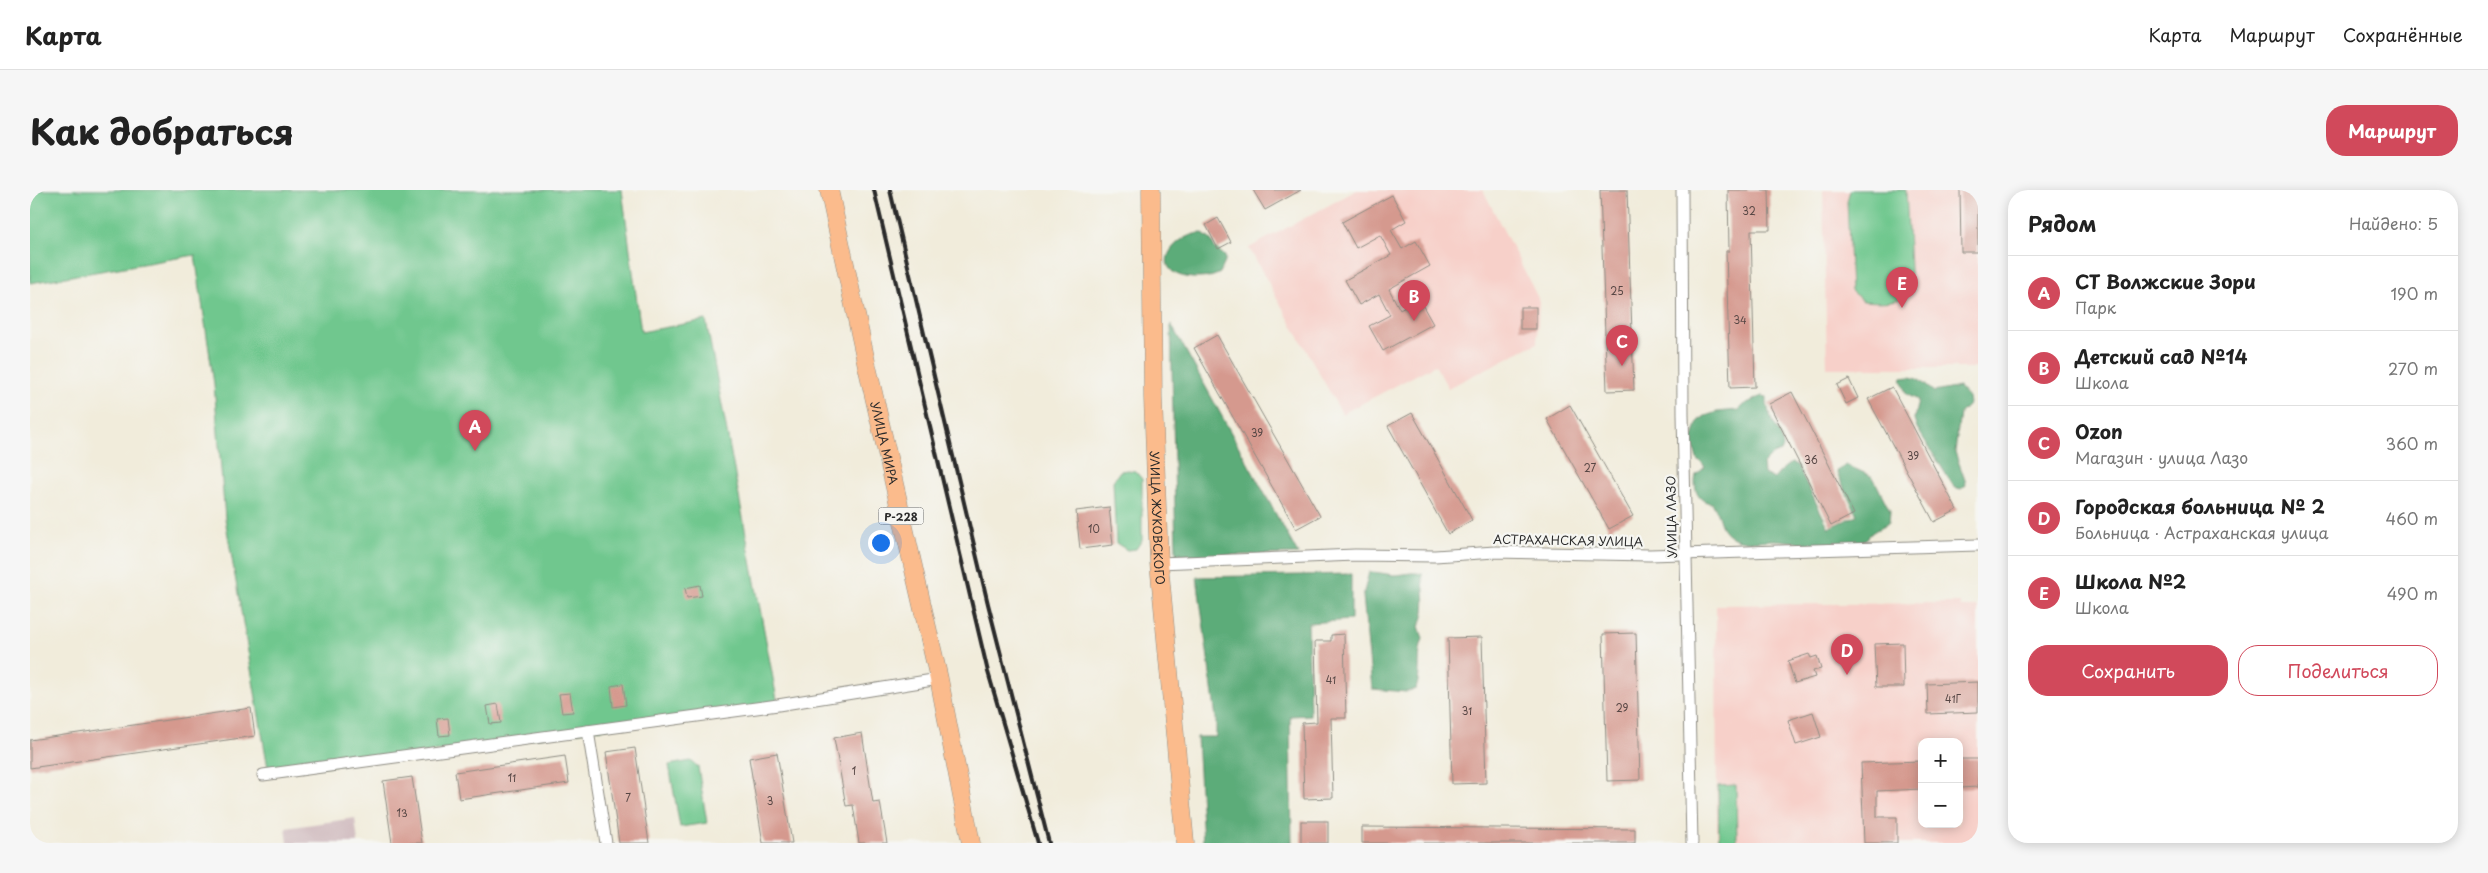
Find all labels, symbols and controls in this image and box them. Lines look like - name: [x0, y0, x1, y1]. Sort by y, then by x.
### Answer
- text: Карта: [25, 17, 102, 53]
- text: Карта: [2149, 21, 2201, 48]
- text: Маршрут: [2229, 21, 2315, 48]
- text: Сохранённые: [2343, 21, 2463, 48]
- text: Как добраться: [30, 104, 294, 157]
- button: Маршрут: [2326, 105, 2458, 156]
- house number: 32: [1742, 203, 1756, 218]
- text: Рядом: [2028, 207, 2096, 239]
- text: Найдено: 5: [2349, 211, 2438, 235]
- pin: E: [1886, 267, 1918, 308]
- text: СТ Волжские Зори: [2075, 267, 2256, 295]
- pin: B: [1398, 280, 1430, 321]
- text: A: [2038, 281, 2050, 305]
- text: 190 m: [2390, 281, 2438, 305]
- house number: 25: [1610, 283, 1624, 298]
- text: Парк: [2075, 295, 2116, 319]
- house number: 34: [1733, 312, 1747, 327]
- pin: C: [1606, 325, 1638, 366]
- text: Детский сад №14: [2075, 342, 2248, 370]
- text: B: [2039, 356, 2049, 380]
- text: 270 m: [2388, 356, 2438, 380]
- text: Школа: [2075, 370, 2129, 394]
- street label: УЛИЦА МИРА: [866, 400, 903, 486]
- pin: A: [459, 410, 491, 451]
- text: Ozon: [2075, 417, 2123, 445]
- house number: 39: [1251, 425, 1263, 440]
- text: C: [2038, 431, 2050, 455]
- text: 360 m: [2386, 431, 2438, 455]
- text: Магазин · улица Лазо: [2075, 445, 2248, 469]
- house number: 39: [1907, 448, 1919, 463]
- street label: УЛИЦА ЖУКОВСКОГО: [1146, 451, 1170, 586]
- house number: 36: [1804, 452, 1818, 467]
- house number: 27: [1584, 460, 1597, 475]
- street label: УЛИЦА ЛАЗО: [1661, 476, 1681, 558]
- text: Городская больница № 2: [2075, 492, 2325, 520]
- text: D: [2038, 506, 2050, 530]
- text: 460 m: [2386, 506, 2438, 530]
- road number: Р-228: [878, 508, 924, 524]
- text: Больница · Астраханская улица: [2075, 520, 2329, 544]
- house number: 10: [1088, 521, 1100, 536]
- your location: [868, 530, 894, 556]
- street label: АСТРАХАНСКАЯ УЛИЦА: [1493, 530, 1643, 550]
- text: Школа №2: [2075, 567, 2186, 595]
- text: E: [2039, 581, 2049, 605]
- text: 490 m: [2387, 581, 2438, 605]
- text: Школа: [2075, 595, 2129, 619]
- pin: D: [1831, 634, 1863, 675]
- button: Сохранить: [2028, 645, 2228, 696]
- button: Поделиться: [2238, 645, 2438, 696]
- house number: 41: [1326, 672, 1336, 687]
- house number: 41Г: [1945, 691, 1962, 706]
- house number: 29: [1616, 700, 1629, 715]
- house number: 31: [1462, 703, 1472, 718]
- map controls: [1918, 738, 1963, 828]
- button: +: [1918, 738, 1963, 783]
- house number: 1: [852, 763, 856, 778]
- house number: 11: [508, 770, 516, 785]
- button: −: [1918, 783, 1963, 828]
- house number: 7: [625, 790, 631, 805]
- house number: 3: [767, 793, 773, 808]
- house number: 13: [396, 805, 408, 820]

